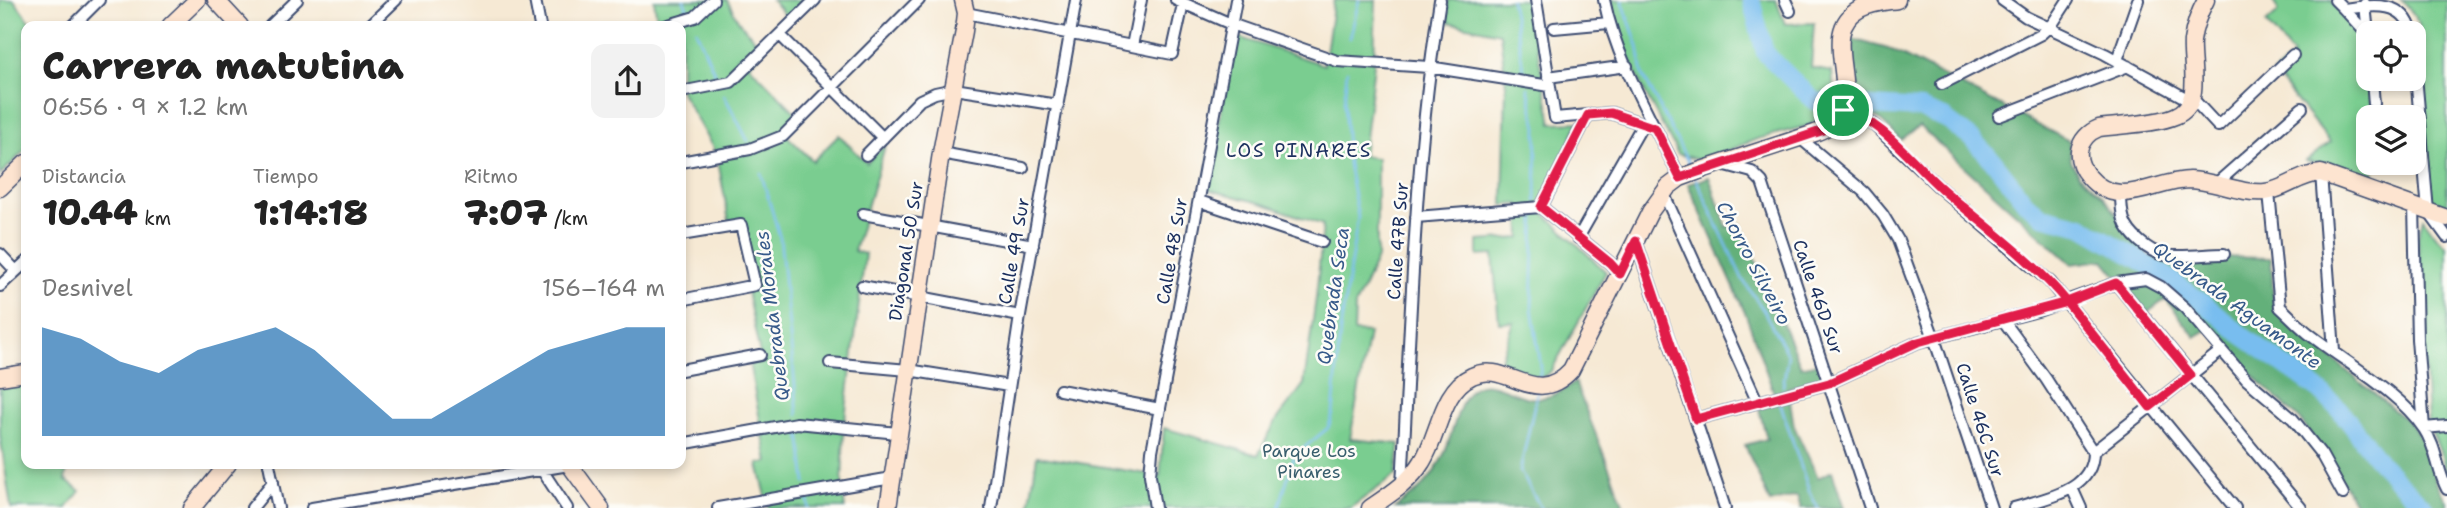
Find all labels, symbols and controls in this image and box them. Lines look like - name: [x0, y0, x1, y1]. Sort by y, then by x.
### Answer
- map controls: [2356, 21, 2426, 175]
- button: locate: [2356, 21, 2426, 91]
- text: Carrera matutina: [42, 40, 404, 91]
- button: share: [591, 44, 665, 118]
- pin: [1813, 80, 1873, 140]
- icon: arrive: [1824, 91, 1862, 129]
- text: 06:56 · 9 × 1.2 km: [42, 92, 248, 122]
- button: layers: [2356, 105, 2426, 175]
- district label: LOS PINARES: [1226, 138, 1372, 163]
- text: Distancia: [42, 164, 126, 189]
- text: Tiempo: [253, 164, 319, 189]
- text: Ritmo: [464, 164, 518, 189]
- street label: Diagonal 50 Sur: [883, 179, 929, 323]
- street label: Calle 47B Sur: [1382, 181, 1414, 301]
- text: 10.44: [42, 189, 138, 236]
- text: 1:14:18: [253, 189, 368, 236]
- text: 7:07: [464, 189, 548, 236]
- street label: Calle 49 Sur: [993, 196, 1035, 306]
- street label: Calle 48 Sur: [1151, 196, 1193, 306]
- water label: Chorro Silveiro: [1711, 197, 1797, 329]
- text: km: [138, 206, 171, 231]
- text: /km: [548, 206, 588, 231]
- water label: Quebrada Seca: [1311, 226, 1355, 366]
- water label: Quebrada Morales: [749, 229, 795, 403]
- water label: Quebrada Aguamonte: [2148, 235, 2326, 375]
- street label: Calle 46D Sur: [1787, 237, 1849, 357]
- text: Desnivel: [42, 273, 133, 303]
- text: 156–164 m: [542, 273, 665, 303]
- street label: Calle 46C Sur: [1950, 360, 2010, 480]
- park label: Parque Los Pinares: [1262, 439, 1356, 484]

